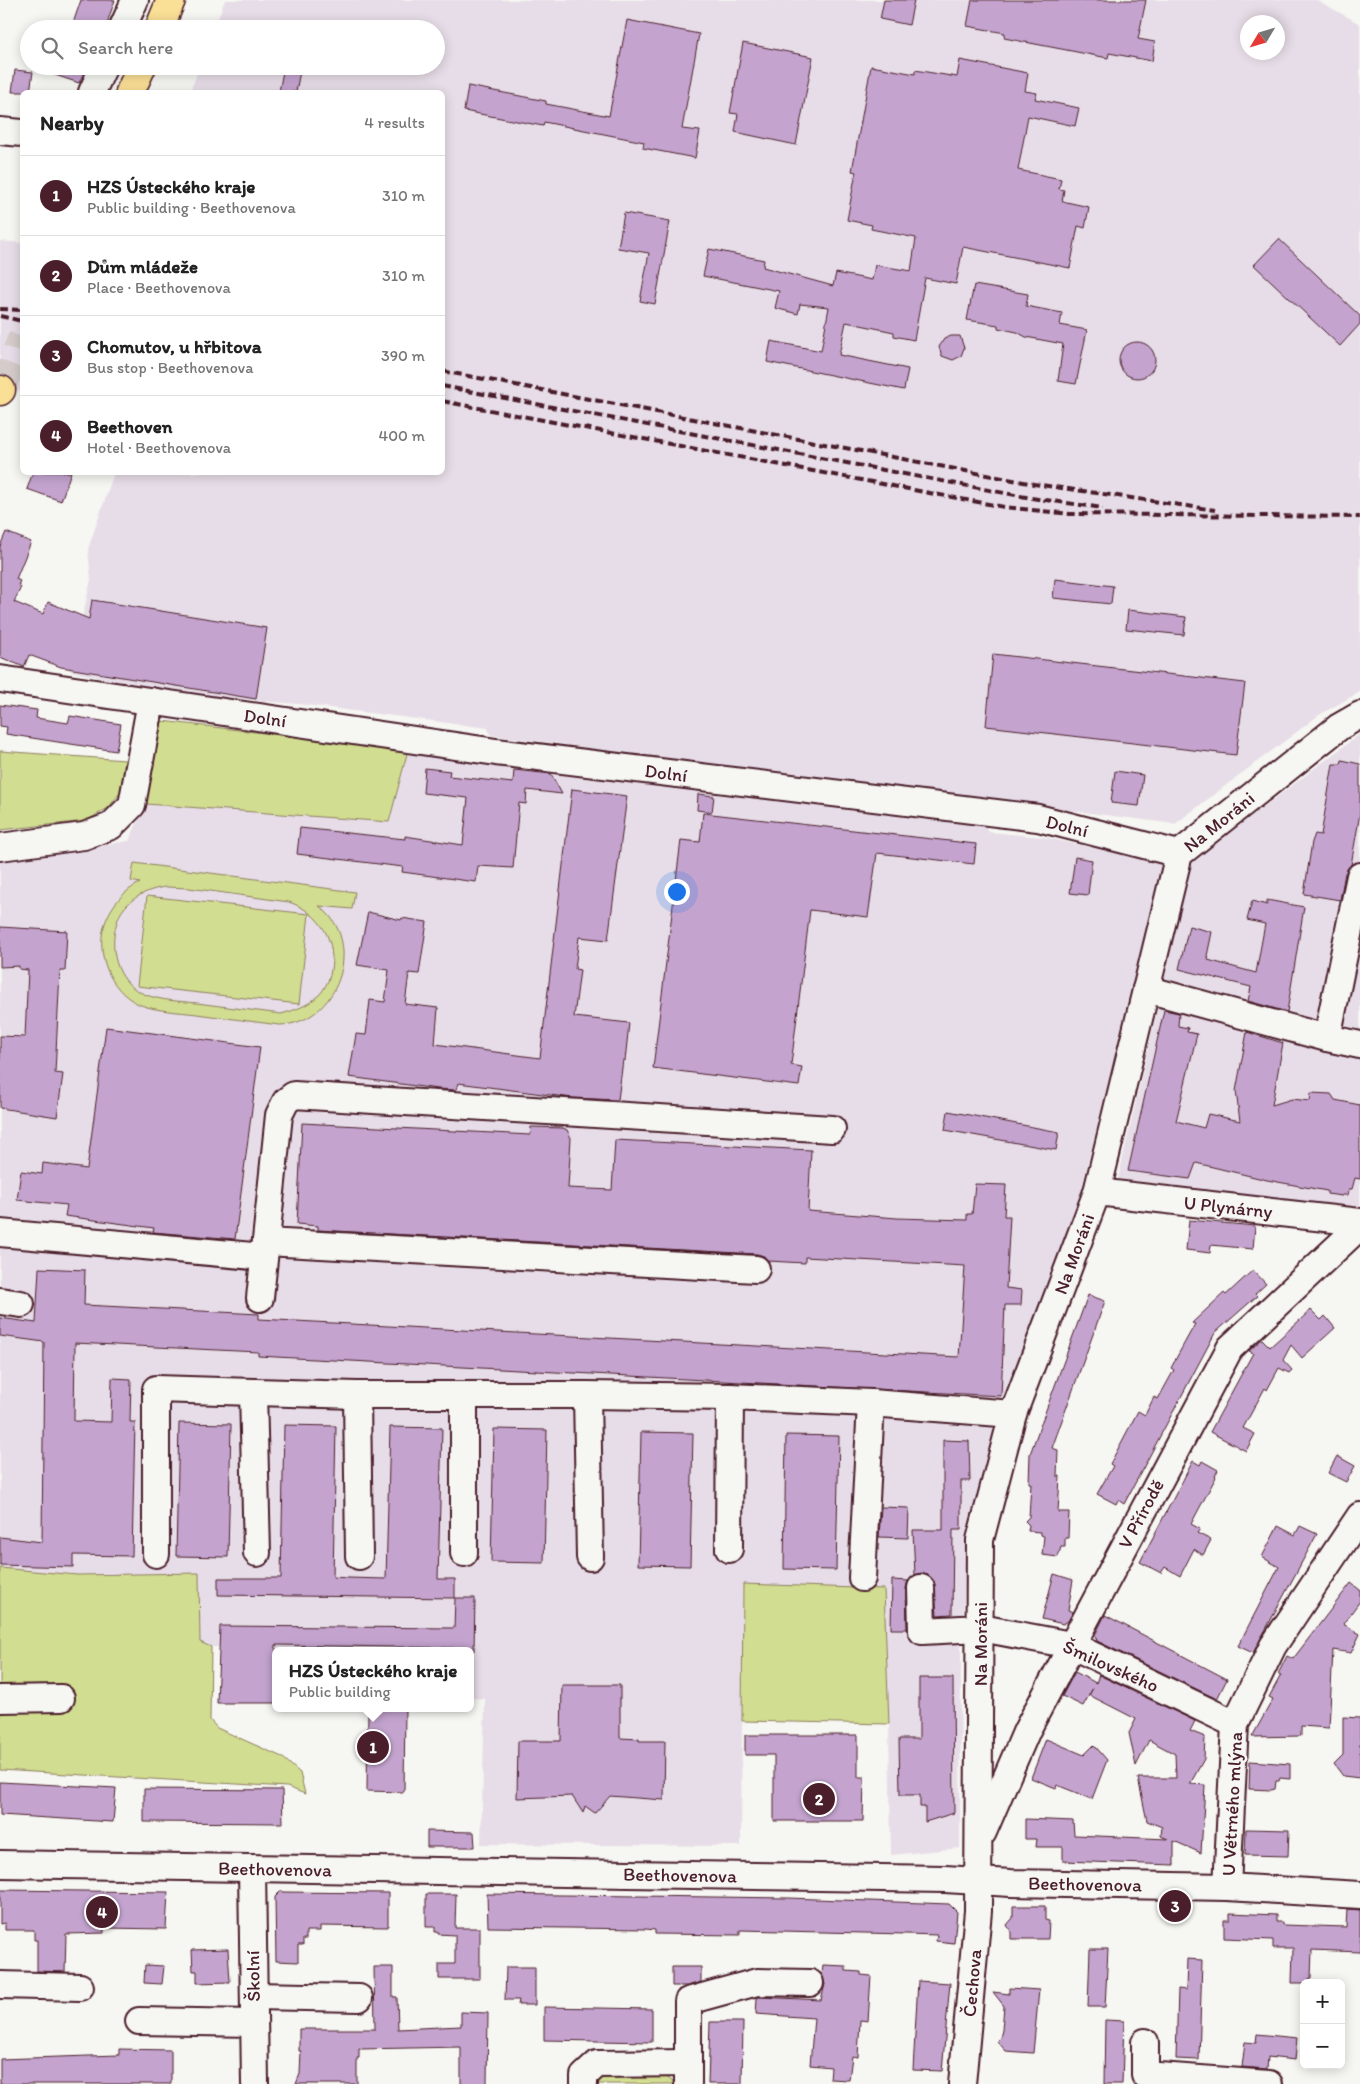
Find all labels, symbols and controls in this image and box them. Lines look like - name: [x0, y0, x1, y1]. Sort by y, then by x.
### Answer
- north arrow: [1240, 15, 1285, 60]
- search box: [20, 20, 445, 75]
- icon: search: [38, 34, 66, 62]
- text: Search here: [78, 36, 173, 59]
- text: Nearby: [40, 110, 104, 135]
- text: 4 results: [364, 113, 425, 132]
- text: HZS Ústeckého kraje: [87, 175, 255, 198]
- text: 1: [52, 186, 60, 205]
- text: 310 m: [382, 186, 425, 205]
- text: Public building · Beethovenova: [87, 198, 296, 217]
- text: Dům mládeže: [87, 255, 198, 278]
- text: 2: [52, 266, 60, 285]
- text: 310 m: [382, 266, 425, 285]
- text: Place · Beethovenova: [87, 278, 231, 297]
- text: Chomutov, u hřbitova: [87, 335, 262, 358]
- text: 3: [52, 346, 60, 365]
- text: 390 m: [381, 346, 425, 365]
- text: Bus stop · Beethovenova: [87, 358, 253, 377]
- text: Beethoven: [87, 415, 172, 438]
- text: 4: [51, 426, 61, 445]
- text: 400 m: [379, 426, 425, 445]
- text: Hotel · Beethovenova: [87, 438, 231, 457]
- street label: Dolní: [242, 704, 288, 732]
- street label: Dolní: [643, 759, 689, 787]
- street label: Na Moráni: [1179, 787, 1259, 857]
- street label: Dolní: [1044, 810, 1091, 842]
- your location: [664, 879, 690, 905]
- street label: U Plynárny: [1182, 1191, 1274, 1223]
- street label: Na Moráni: [1049, 1210, 1099, 1298]
- street label: V Přírodě: [1113, 1475, 1169, 1553]
- street label: Na Moráni: [969, 1602, 992, 1686]
- street label: Šmilovského: [1060, 1635, 1162, 1697]
- popup: [272, 1647, 474, 1712]
- text: HZS Ústeckého kraje: [289, 1659, 457, 1682]
- text: Public building: [289, 1682, 391, 1701]
- pin: 1: [357, 1728, 389, 1766]
- street label: U Větrného mlýna: [1217, 1731, 1247, 1877]
- pin: 2: [803, 1780, 835, 1818]
- street label: Beethovenova: [218, 1857, 332, 1881]
- street label: Beethovenova: [623, 1863, 737, 1887]
- street label: Beethovenova: [1028, 1872, 1142, 1896]
- pin: 3: [1159, 1887, 1191, 1925]
- pin: 4: [86, 1893, 118, 1931]
- street label: Čechova: [958, 1948, 986, 2018]
- street label: Školní: [241, 1950, 265, 2002]
- map controls: [1300, 1979, 1345, 2069]
- button: +: [1300, 1979, 1345, 2024]
- button: −: [1300, 2024, 1345, 2069]

